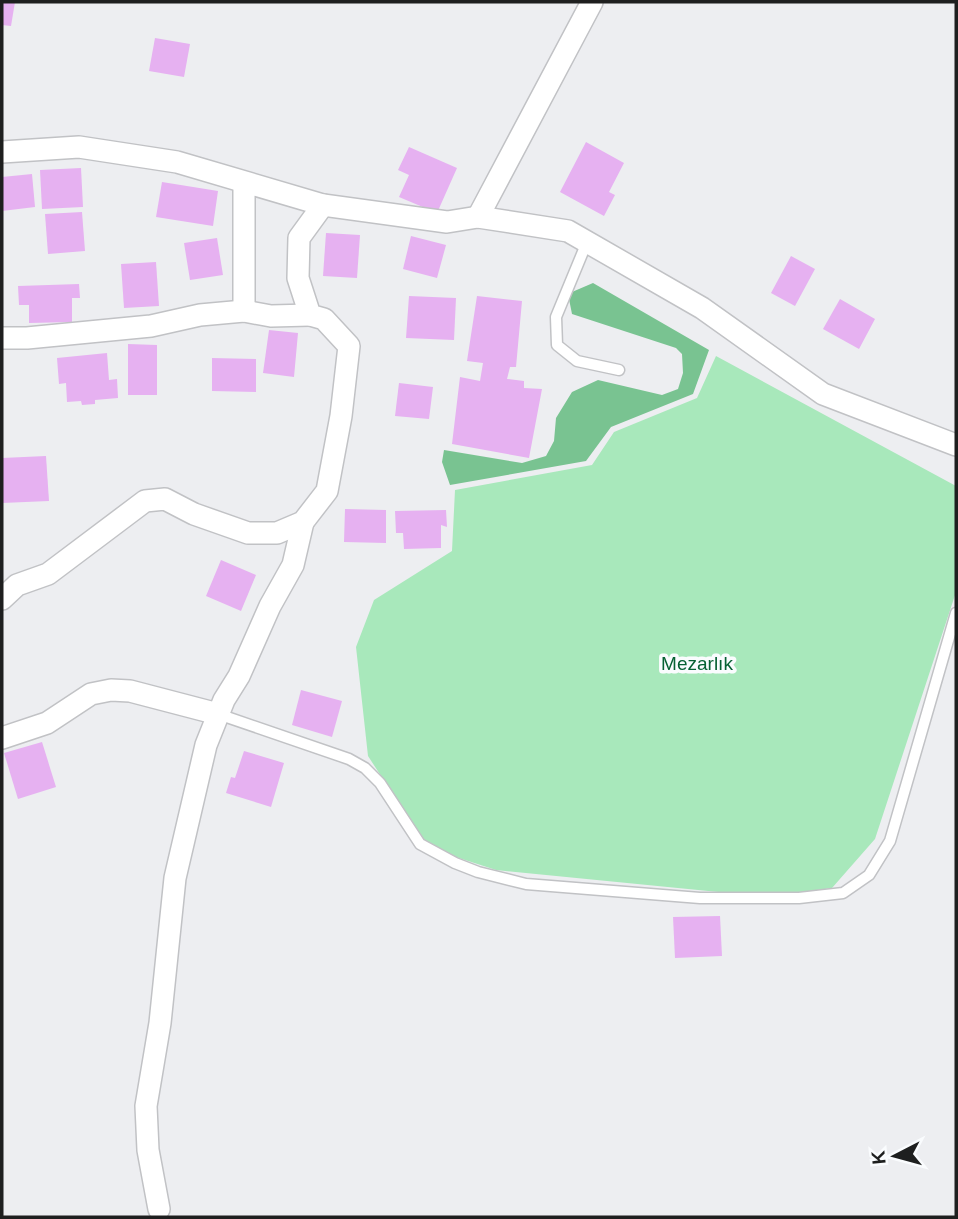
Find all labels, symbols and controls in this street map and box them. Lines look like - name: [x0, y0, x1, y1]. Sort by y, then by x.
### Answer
- park label: Mezarlık: [661, 653, 733, 674]
- north arrow: [860, 1121, 930, 1191]
- text: K: [867, 1150, 890, 1166]

